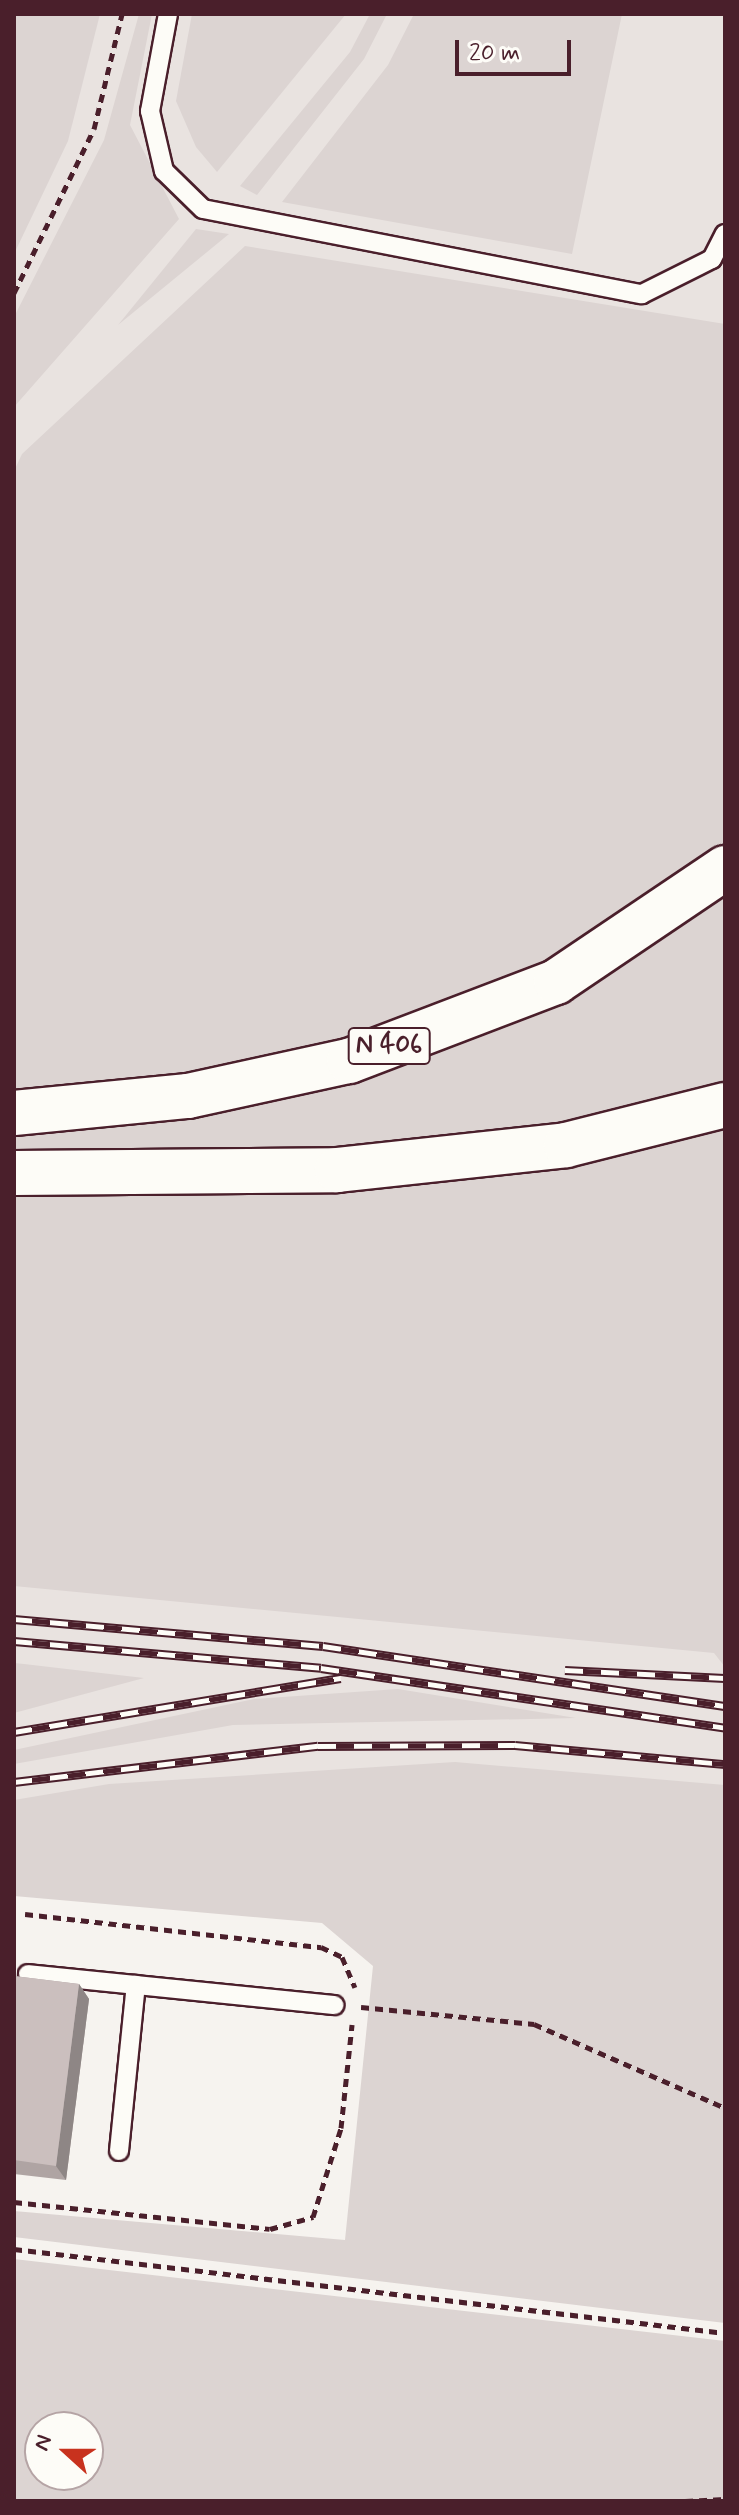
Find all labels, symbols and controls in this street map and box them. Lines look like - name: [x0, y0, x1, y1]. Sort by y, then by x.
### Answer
- scale bar: [459, 24, 575, 74]
- text: 20 m: [469, 38, 520, 69]
- road number: N 406: [347, 1024, 431, 1068]
- north arrow: [24, 2411, 104, 2491]
- text: N: [28, 2431, 59, 2455]

